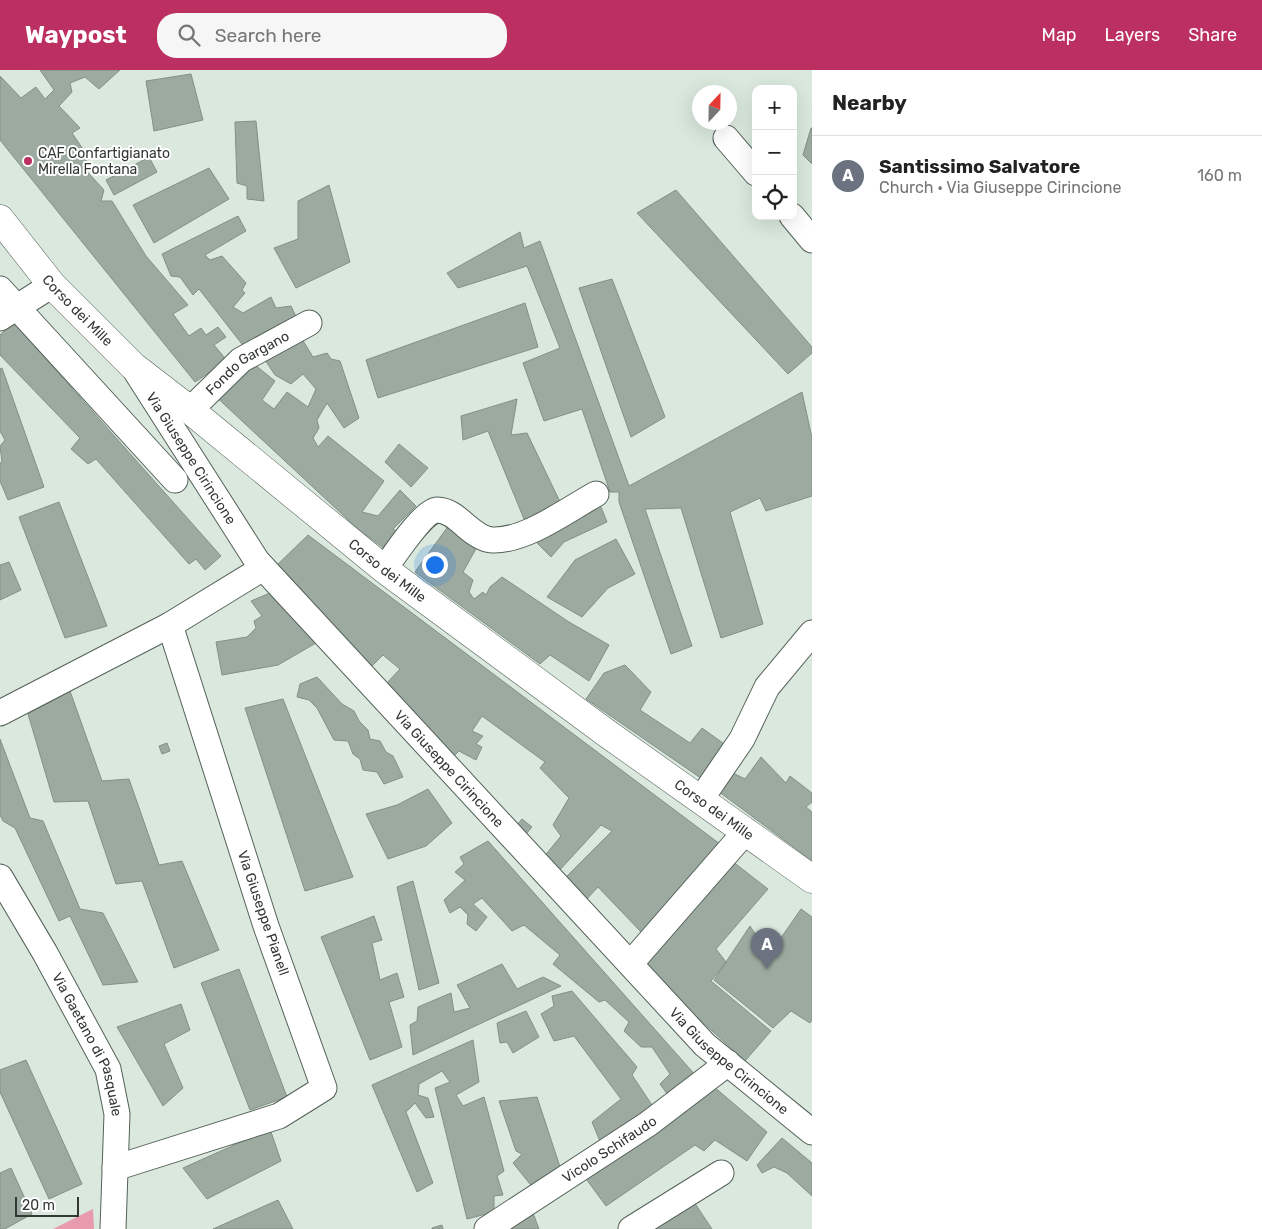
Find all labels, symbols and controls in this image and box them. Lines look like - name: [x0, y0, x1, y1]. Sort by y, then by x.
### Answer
- search box: [157, 13, 507, 58]
- text: Waypost: [25, 21, 127, 49]
- icon: search: [175, 21, 203, 49]
- text: Search here: [215, 24, 321, 47]
- text: Map: [1042, 24, 1077, 46]
- text: Layers: [1105, 24, 1160, 46]
- text: Share: [1188, 24, 1237, 46]
- north arrow: [692, 85, 737, 130]
- map controls: [752, 85, 797, 220]
- button: +: [752, 85, 797, 130]
- text: Nearby: [832, 90, 907, 115]
- button: −: [752, 130, 797, 175]
- place label: CAF Confartigianato Mirella Fontana: [38, 145, 170, 178]
- marker: CAF Confartigianato Mirella Fontana: [22, 155, 34, 167]
- text: Santissimo Salvatore: [879, 155, 1080, 178]
- text: A: [842, 166, 854, 185]
- text: 160 m: [1197, 166, 1242, 185]
- button: locate: [752, 175, 797, 220]
- text: Church · Via Giuseppe Cirincione: [879, 178, 1121, 197]
- street label: Corso dei Mille: [39, 271, 117, 350]
- street label: Fondo Gargano: [202, 327, 292, 398]
- street label: Via Giuseppe Cirincione: [143, 389, 240, 528]
- street label: Corso dei Mille: [345, 535, 430, 606]
- your location: [422, 552, 448, 578]
- street label: Via Giuseppe Cirincione: [391, 707, 508, 831]
- street label: Corso dei Mille: [671, 776, 757, 844]
- street label: Via Giuseppe Pianell: [234, 848, 292, 978]
- pin: A: [751, 928, 783, 969]
- street label: Via Gaetano di Pasquale: [49, 969, 126, 1118]
- street label: Via Giuseppe Cirincione: [666, 1004, 792, 1118]
- street label: Vicolo Schifaudo: [559, 1112, 660, 1186]
- scale bar: [15, 1194, 79, 1217]
- text: 20 m: [22, 1197, 55, 1214]

